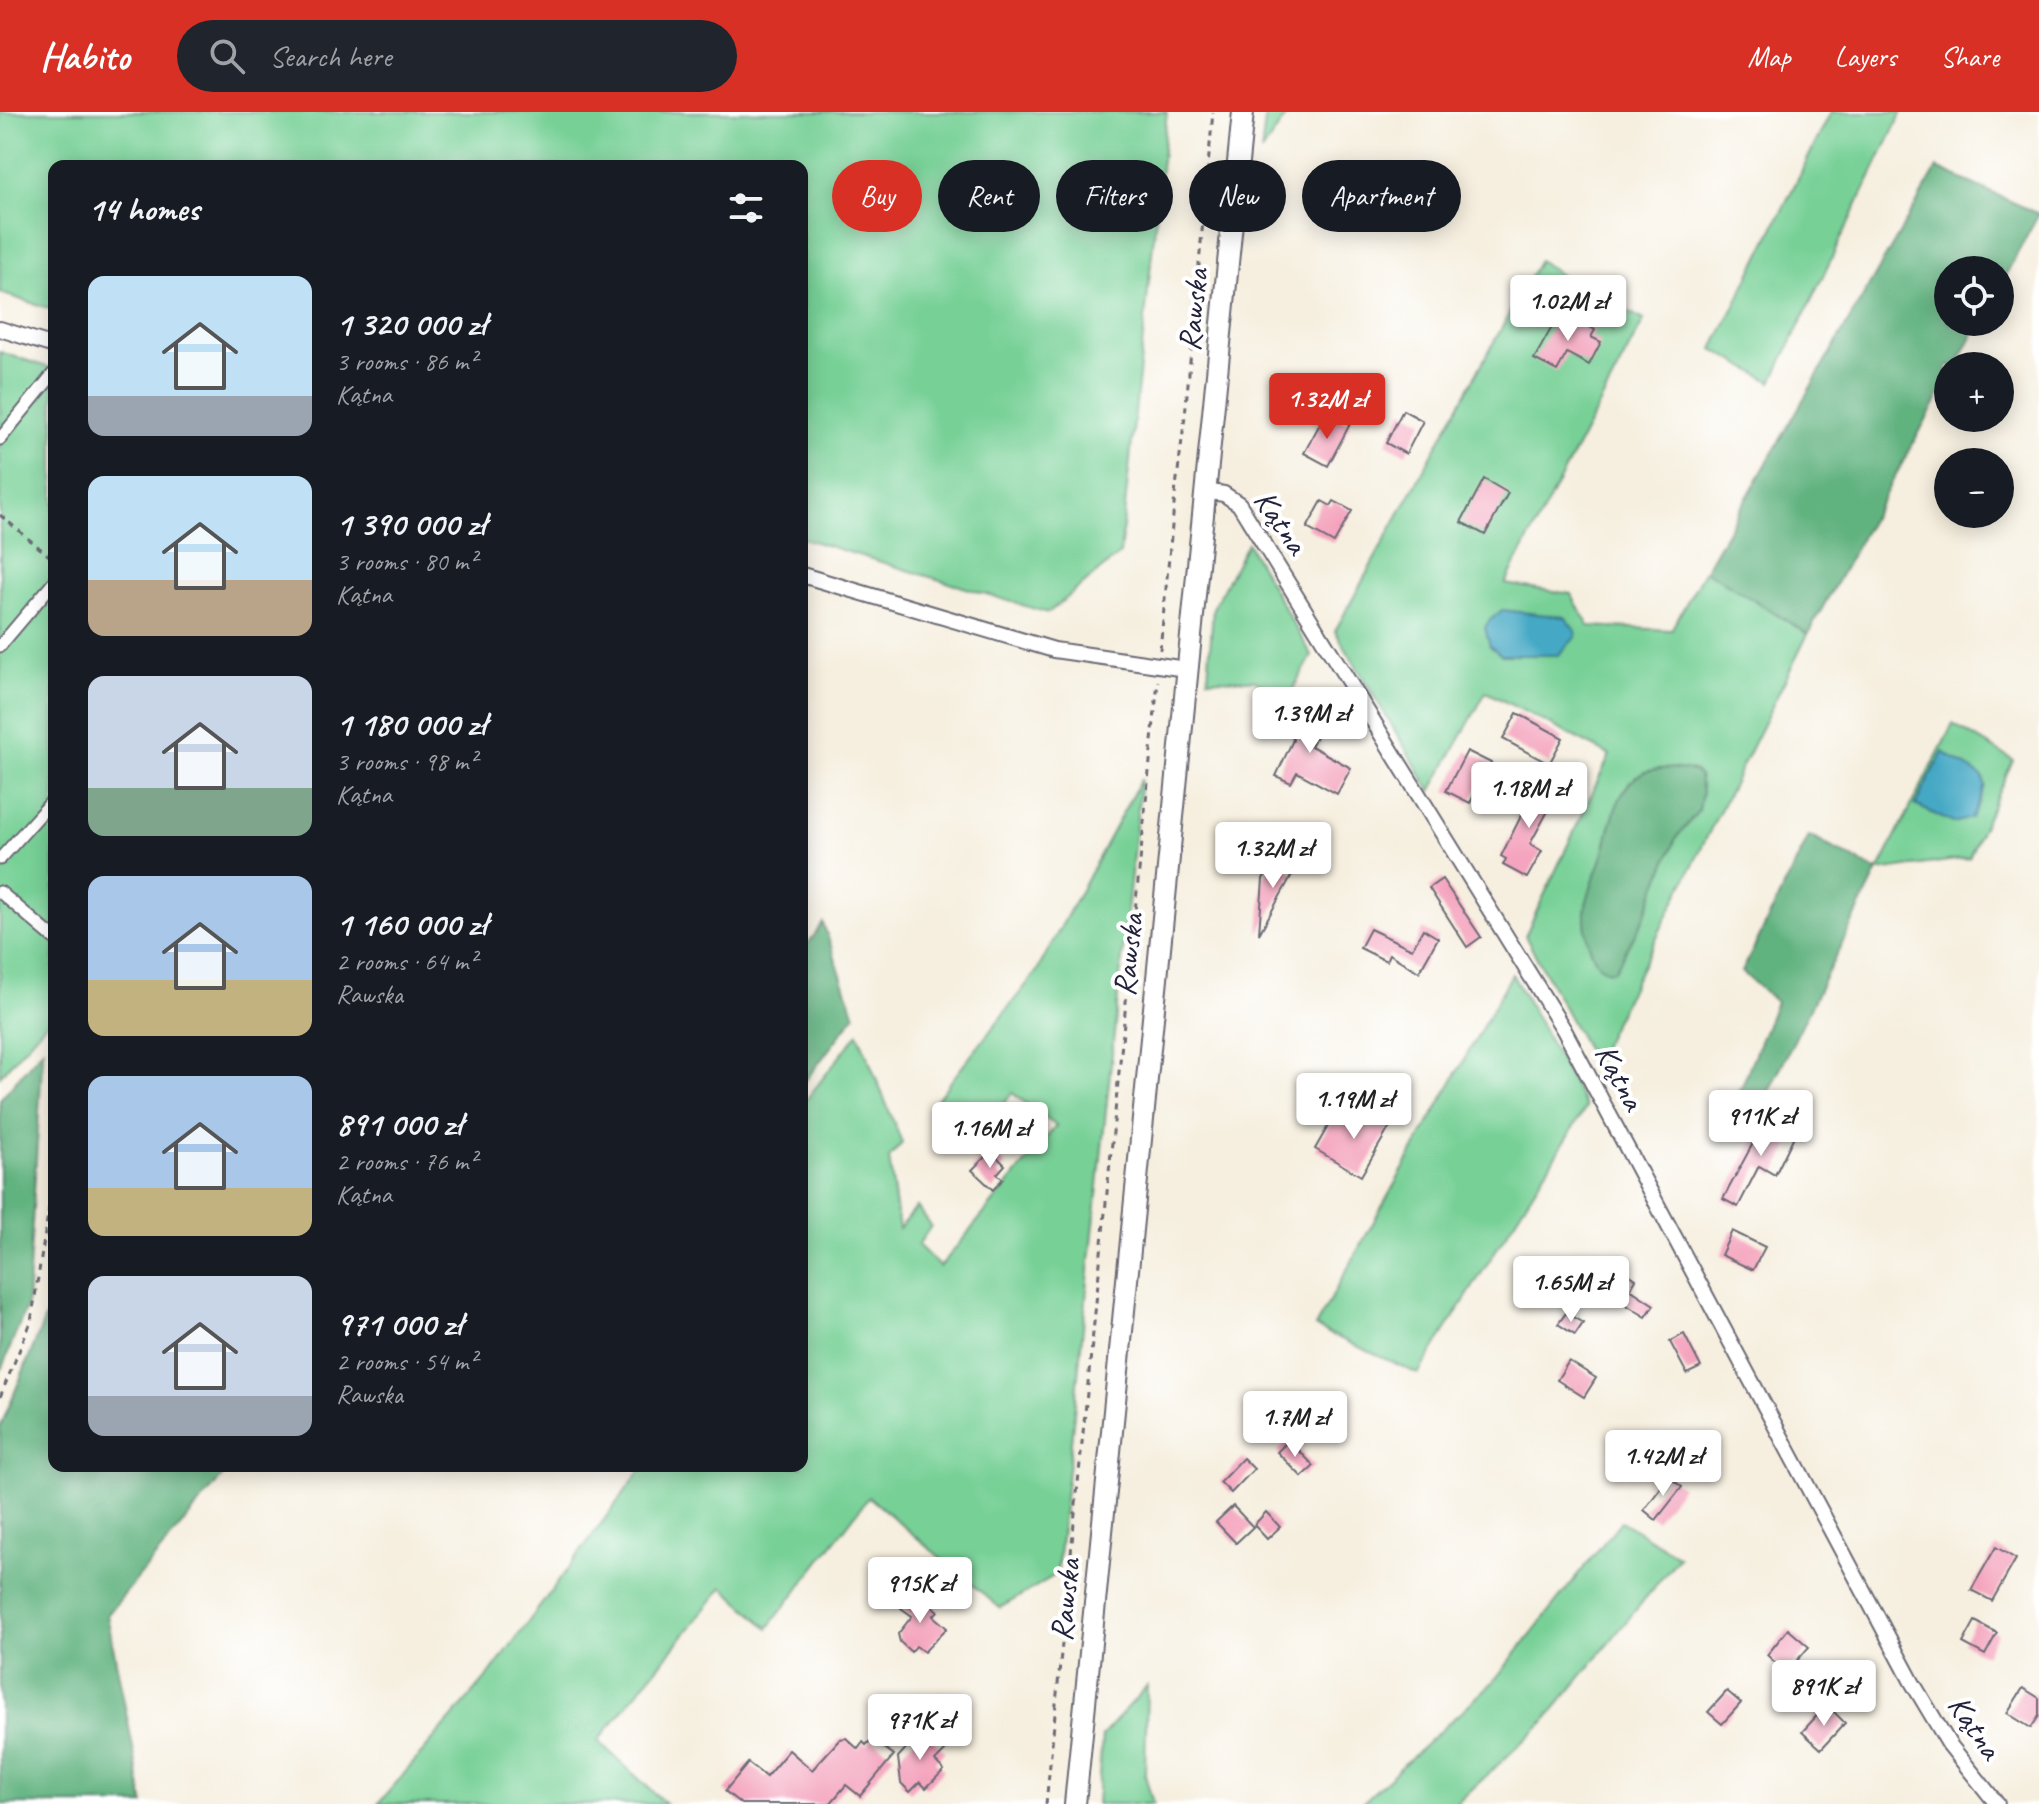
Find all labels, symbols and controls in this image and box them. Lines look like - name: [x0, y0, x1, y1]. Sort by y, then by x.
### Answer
- search box: [177, 20, 737, 92]
- text: Habito: [40, 33, 129, 80]
- icon: search: [205, 34, 249, 78]
- text: Search here: [269, 37, 392, 75]
- text: Map: [1748, 39, 1791, 74]
- text: Layers: [1835, 39, 1896, 74]
- text: Share: [1940, 39, 1999, 74]
- chip: Buy: [832, 160, 922, 232]
- chip: Rent: [938, 160, 1040, 232]
- chip: Filters: [1056, 160, 1173, 232]
- chip: New: [1189, 160, 1286, 232]
- chip: Apartment: [1302, 160, 1461, 232]
- icon: filters: [724, 186, 768, 230]
- text: 14 homes: [88, 187, 199, 230]
- map controls: [1934, 256, 2014, 528]
- button: locate: [1934, 256, 2014, 336]
- street label: Rawska: [1168, 265, 1218, 353]
- pin: 1.02M zł: [1485, 275, 1651, 343]
- text: 1.02M zł: [1528, 284, 1608, 317]
- text: 1 320 000 zł: [336, 302, 486, 345]
- icon: home: [152, 308, 248, 404]
- text: 3 rooms · 86 m²: [336, 345, 477, 378]
- button: +: [1934, 352, 2014, 432]
- pin: 1.32M zł: [1244, 373, 1410, 441]
- text: Kątna: [336, 378, 392, 411]
- text: 1.32M zł: [1287, 382, 1367, 415]
- button: −: [1934, 448, 2014, 528]
- street label: Kątna: [1245, 482, 1318, 564]
- text: 1 390 000 zł: [336, 502, 486, 545]
- icon: home: [152, 508, 248, 604]
- text: 3 rooms · 80 m²: [336, 545, 477, 578]
- text: Kątna: [336, 578, 392, 611]
- pin: 1.39M zł: [1227, 687, 1393, 755]
- text: 1.39M zł: [1270, 696, 1350, 729]
- text: 1 180 000 zł: [336, 702, 486, 745]
- icon: home: [152, 708, 248, 804]
- text: 3 rooms · 98 m²: [336, 745, 477, 778]
- pin: 1.18M zł: [1446, 762, 1612, 830]
- text: 1.18M zł: [1489, 771, 1569, 804]
- text: Kątna: [336, 778, 392, 811]
- pin: 1.32M zł: [1190, 822, 1356, 890]
- text: 1.32M zł: [1233, 831, 1313, 864]
- text: 1 160 000 zł: [336, 902, 487, 945]
- icon: home: [152, 908, 248, 1004]
- street label: Rawska: [1103, 910, 1153, 998]
- text: 2 rooms · 64 m²: [336, 945, 477, 978]
- text: Rawska: [336, 978, 403, 1011]
- street label: Kątna: [1586, 1037, 1655, 1119]
- pin: 1.19M zł: [1271, 1073, 1437, 1141]
- text: 1.19M zł: [1314, 1082, 1394, 1115]
- pin: 911K zł: [1687, 1090, 1835, 1158]
- text: 911K zł: [1727, 1099, 1795, 1132]
- text: 891 000 zł: [336, 1102, 462, 1145]
- pin: 1.16M zł: [907, 1102, 1073, 1170]
- icon: home: [152, 1108, 248, 1204]
- text: 1.16M zł: [950, 1111, 1030, 1144]
- text: 2 rooms · 76 m²: [336, 1145, 477, 1178]
- text: Kątna: [336, 1178, 392, 1211]
- pin: 1.65M zł: [1488, 1256, 1654, 1324]
- text: 1.65M zł: [1531, 1265, 1611, 1298]
- text: 971 000 zł: [336, 1302, 462, 1345]
- icon: home: [152, 1308, 248, 1404]
- text: 2 rooms · 54 m²: [336, 1345, 477, 1378]
- text: Rawska: [336, 1378, 403, 1411]
- pin: 1.7M zł: [1221, 1391, 1369, 1459]
- text: 1.7M zł: [1261, 1400, 1329, 1433]
- pin: 1.42M zł: [1580, 1430, 1746, 1498]
- text: 1.42M zł: [1623, 1439, 1703, 1472]
- street label: Rawska: [1040, 1555, 1090, 1643]
- pin: 915K zł: [846, 1557, 994, 1625]
- text: 915K zł: [886, 1566, 954, 1599]
- pin: 891K zł: [1750, 1660, 1898, 1728]
- text: 891K zł: [1790, 1669, 1858, 1702]
- street label: Kątna: [1939, 1687, 2012, 1769]
- pin: 971K zł: [846, 1694, 994, 1762]
- text: 971K zł: [886, 1703, 954, 1736]

